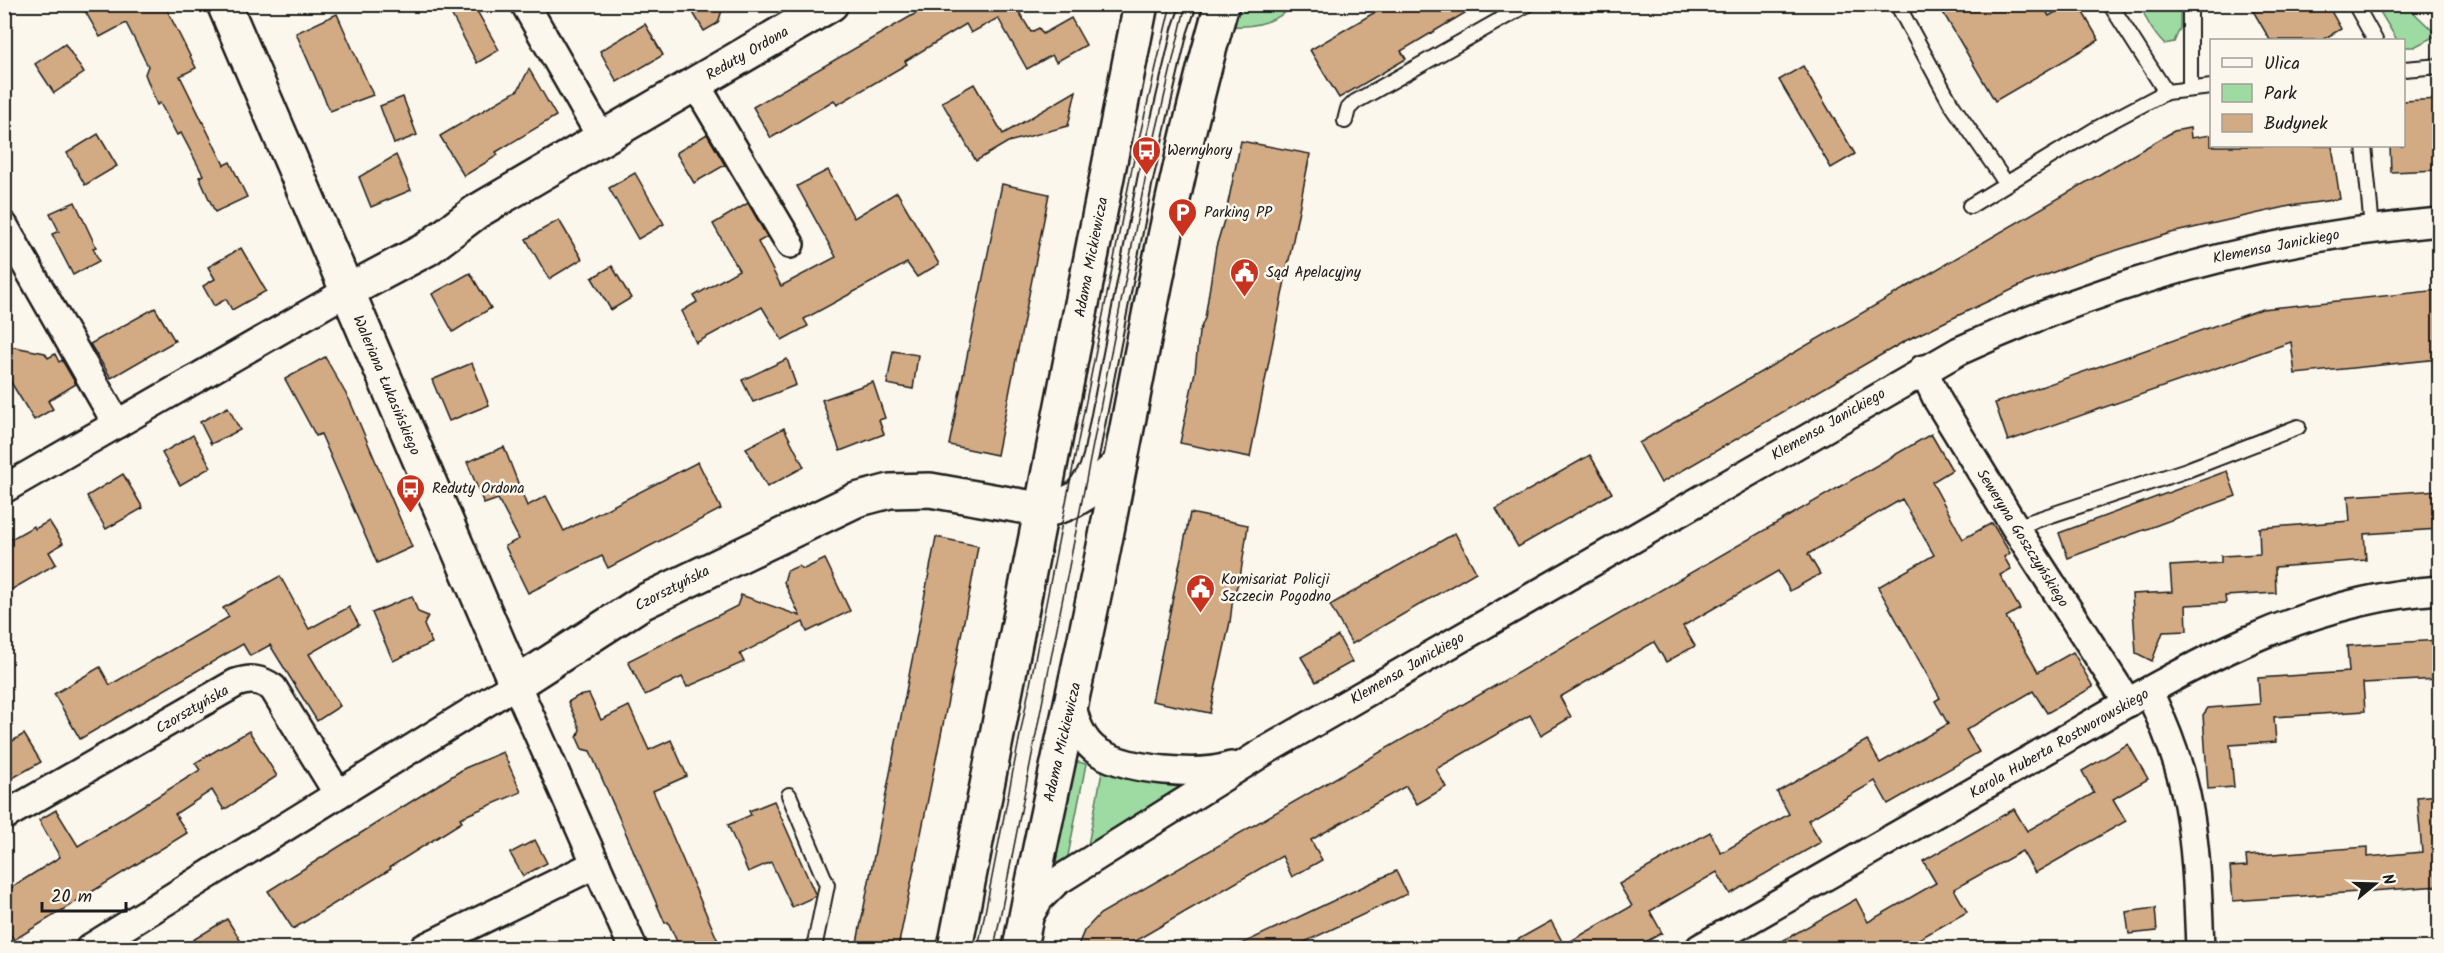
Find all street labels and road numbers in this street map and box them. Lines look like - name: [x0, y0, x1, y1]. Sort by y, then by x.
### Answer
- street label: Reduty Ordona: [701, 20, 794, 87]
- street label: Adama Mickiewicza: [1069, 195, 1115, 319]
- street label: Klemensa Janickiego: [2211, 223, 2342, 271]
- street label: Waleriana Łukasińskiego: [346, 311, 427, 459]
- street label: Klemensa Janickiego: [1767, 382, 1891, 468]
- street label: Seweryna Goszczyńskiego: [1970, 465, 2075, 613]
- street label: Czorsztyńska: [631, 560, 714, 618]
- street label: Klemensa Janickiego: [1346, 626, 1470, 712]
- street label: Czorsztyńska: [151, 679, 234, 741]
- street label: Adama Mickiewicza: [1038, 680, 1088, 804]
- street label: Karola Huberta Rostworowskiego: [1965, 682, 2154, 805]

